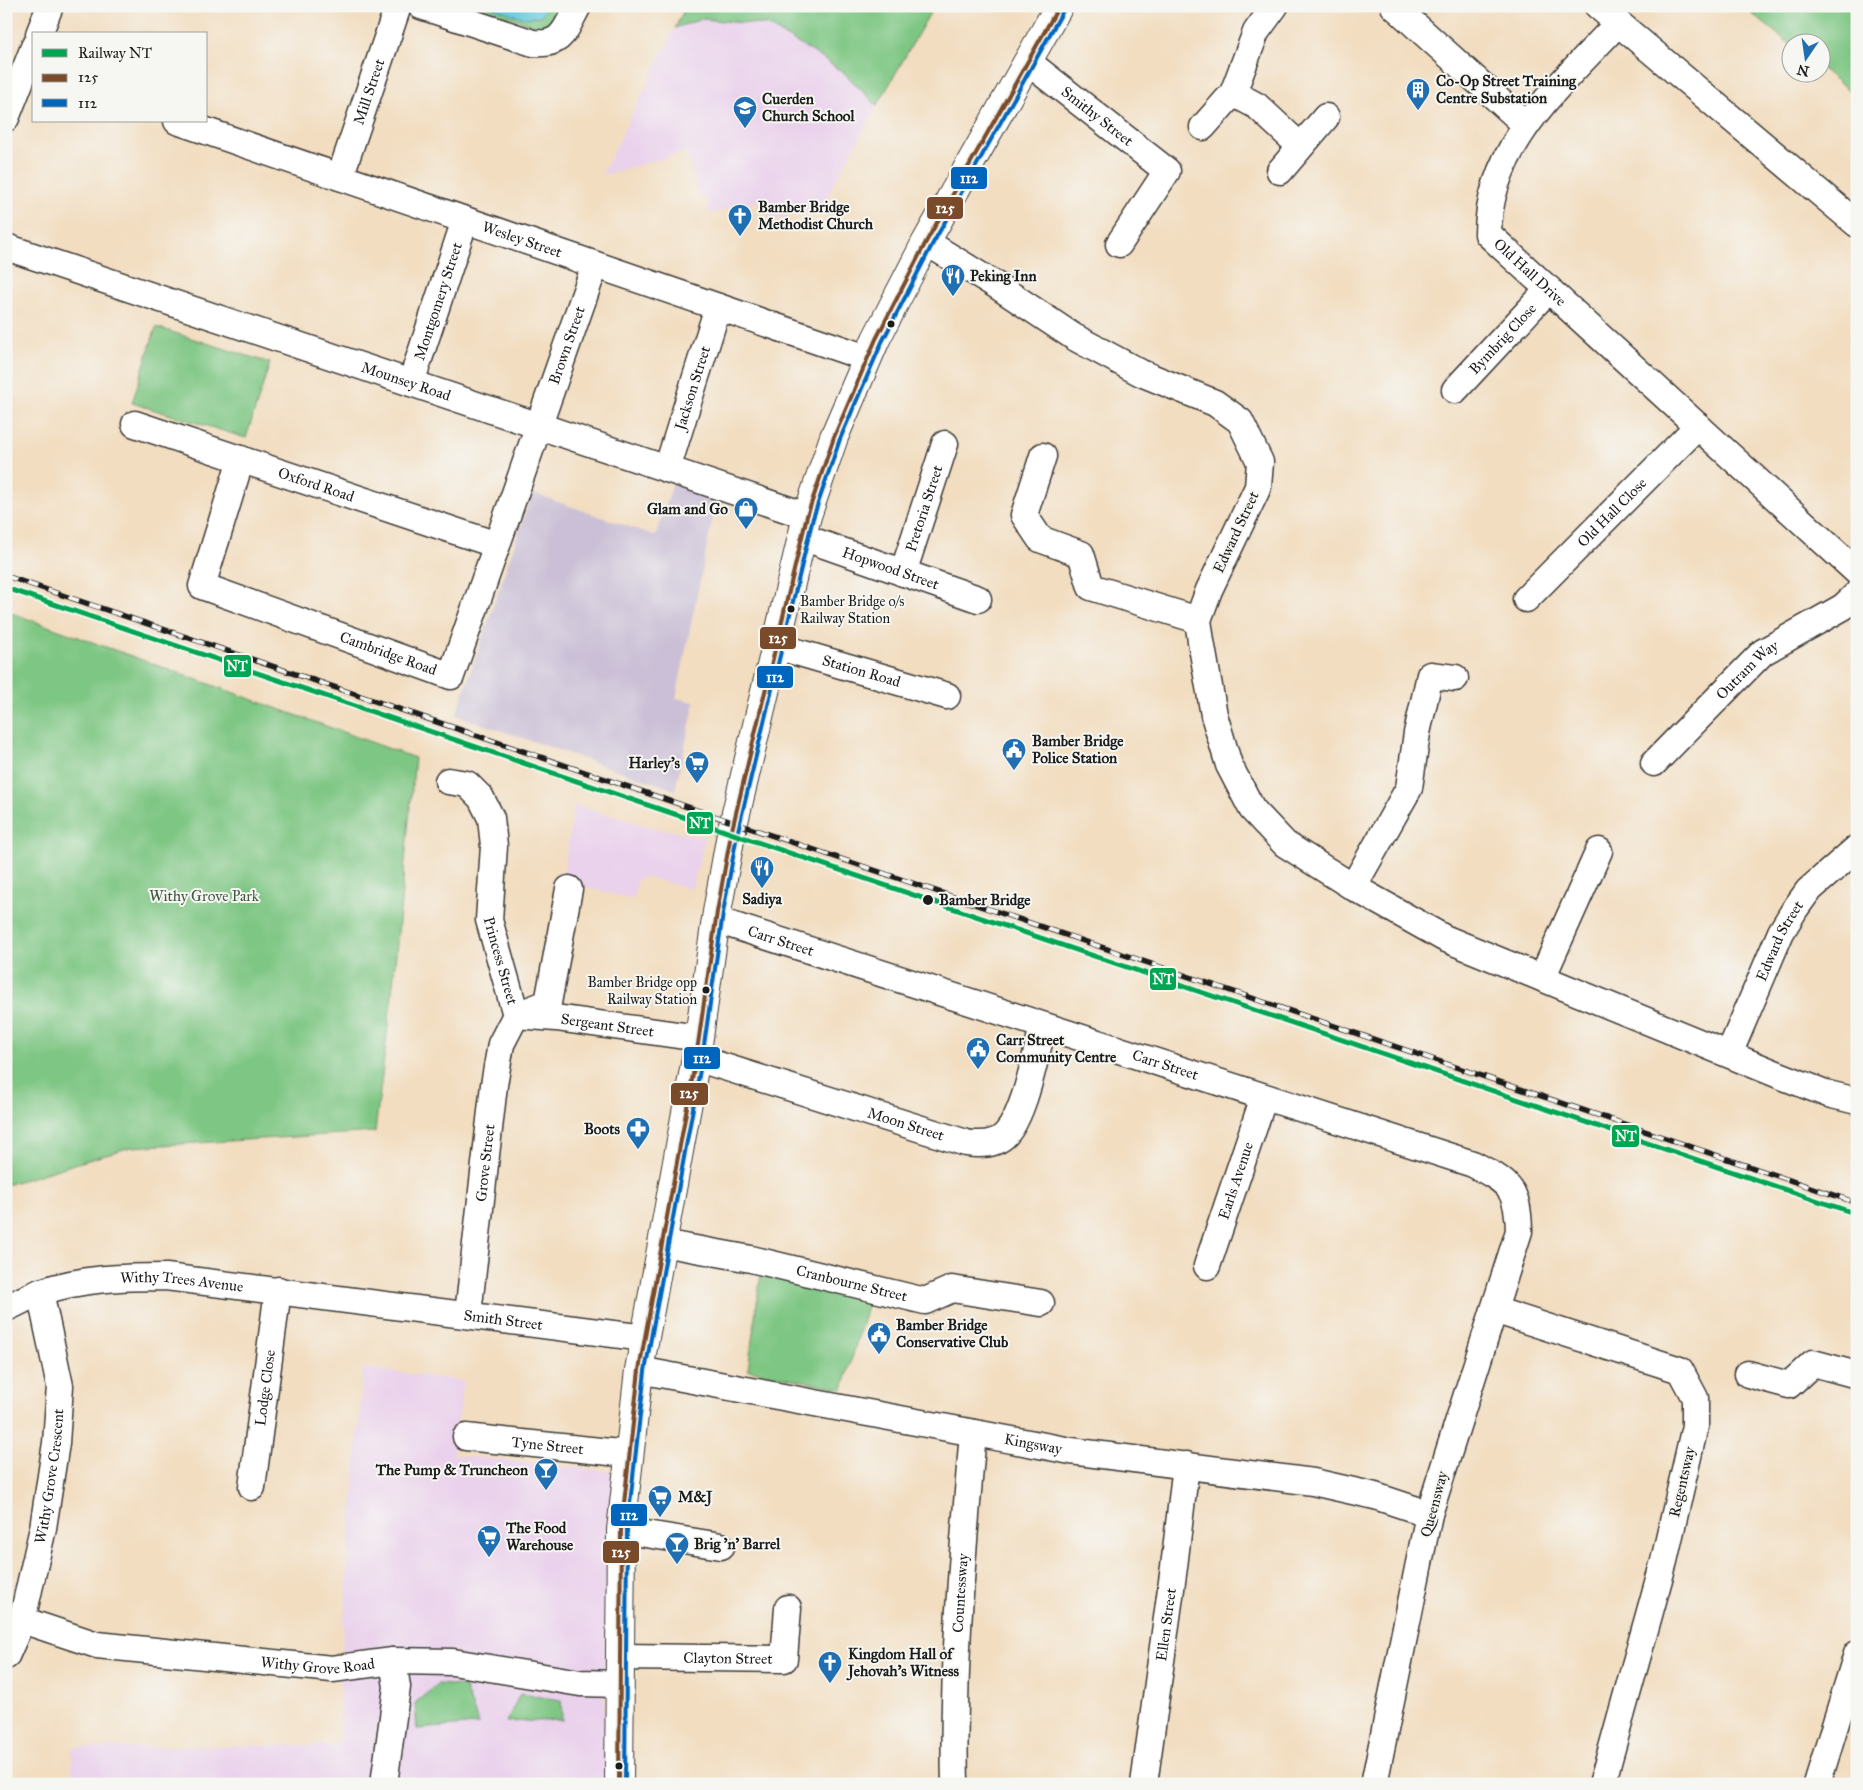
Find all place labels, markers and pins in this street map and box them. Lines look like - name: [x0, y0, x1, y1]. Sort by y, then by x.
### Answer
- place label: Co-Op Street Training Centre Substation: [1436, 72, 1577, 107]
- building icon: Co-Op Street Training Centre Substation: [1405, 77, 1431, 111]
- place label: Cuerden Church School: [762, 90, 855, 125]
- school or university icon: Cuerden Church School: [732, 95, 758, 129]
- place label: Bamber Bridge Methodist Church: [758, 198, 874, 233]
- church icon: Bamber Bridge Methodist Church: [727, 203, 753, 237]
- restaurant icon: Peking Inn: [940, 263, 966, 297]
- place label: Peking Inn: [970, 267, 1037, 286]
- unlabelled marker: [886, 319, 896, 329]
- shop icon: Glam and Go: [733, 496, 759, 530]
- place label: Glam and Go: [647, 500, 728, 518]
- place label: Bamber Bridge o/s Railway Station: [800, 593, 904, 627]
- marker: Bamber Bridge o/s Railway Station: [786, 604, 796, 614]
- place label: Bamber Bridge Police Station: [1032, 732, 1124, 767]
- public building icon: Bamber Bridge Police Station: [1001, 737, 1027, 771]
- supermarket icon: Harley's: [684, 750, 710, 784]
- place label: Harley's: [629, 754, 681, 773]
- restaurant icon: Sadiya: [749, 855, 775, 889]
- place label: Sadiya: [742, 890, 783, 909]
- place label: Bamber Bridge: [939, 891, 1031, 910]
- marker: Bamber Bridge: [921, 893, 935, 907]
- place label: Bamber Bridge opp Railway Station: [587, 974, 697, 1008]
- marker: Bamber Bridge opp Railway Station: [701, 985, 711, 995]
- place label: Carr Street Community Centre: [996, 1031, 1117, 1067]
- public building icon: Carr Street Community Centre: [965, 1036, 991, 1070]
- pharmacy icon: Boots: [625, 1116, 651, 1150]
- place label: Boots: [584, 1120, 621, 1138]
- place label: Bamber Bridge Conservative Club: [896, 1316, 1009, 1351]
- public building icon: Bamber Bridge Conservative Club: [866, 1321, 892, 1355]
- bar icon: The Pump & Truncheon: [533, 1457, 559, 1491]
- place label: The Pump & Truncheon: [375, 1461, 529, 1480]
- supermarket icon: M&J: [647, 1484, 673, 1518]
- place label: M&J: [678, 1488, 713, 1507]
- place label: The Food Warehouse: [505, 1519, 574, 1554]
- supermarket icon: The Food Warehouse: [476, 1524, 502, 1558]
- bar icon: Brig 'n' Barrel: [664, 1531, 690, 1565]
- place label: Brig 'n' Barrel: [694, 1535, 781, 1554]
- place label: Kingdom Hall of Jehovah's Witness: [846, 1645, 959, 1681]
- church icon: Kingdom Hall of Jehovah's Witness: [817, 1650, 843, 1684]
- unlabelled marker: [614, 1761, 624, 1771]

